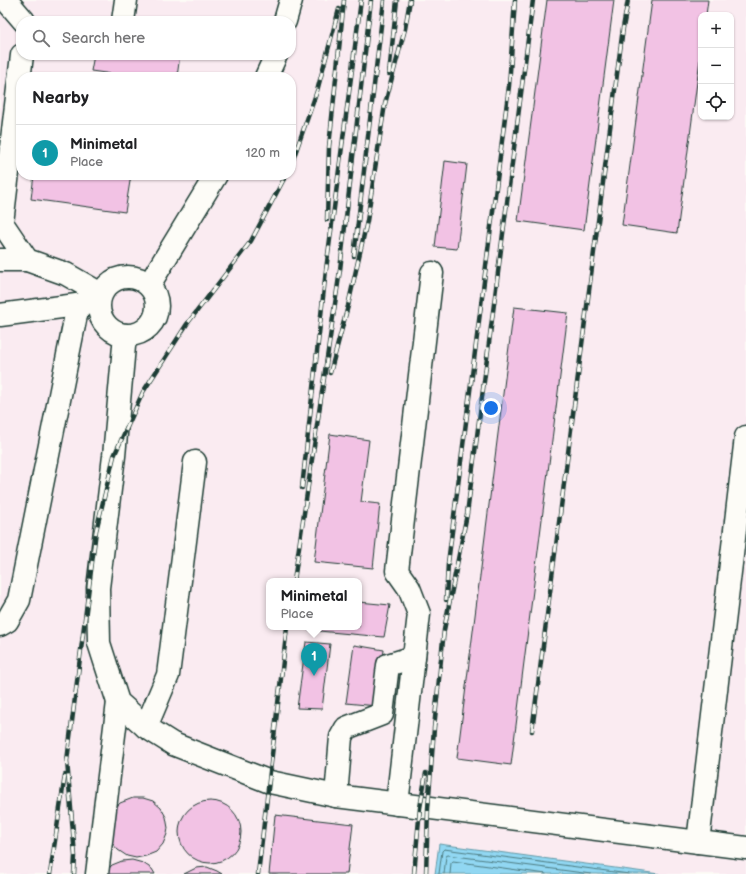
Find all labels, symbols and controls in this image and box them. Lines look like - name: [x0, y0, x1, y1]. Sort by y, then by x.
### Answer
- map controls: [698, 12, 734, 120]
- button: +: [698, 12, 734, 48]
- search box: [16, 16, 296, 60]
- icon: search: [30, 27, 52, 49]
- text: Search here: [62, 29, 145, 48]
- button: −: [698, 48, 734, 84]
- button: locate: [698, 84, 734, 120]
- text: Nearby: [32, 88, 89, 108]
- text: Minimetal: [70, 135, 137, 154]
- text: 1: [42, 145, 48, 161]
- text: 120 m: [245, 145, 280, 161]
- text: Place: [70, 154, 103, 170]
- your location: [481, 398, 501, 418]
- popup: [266, 578, 362, 630]
- text: Minimetal: [280, 587, 348, 606]
- text: Place: [280, 606, 313, 622]
- pin: 1: [301, 643, 327, 676]

